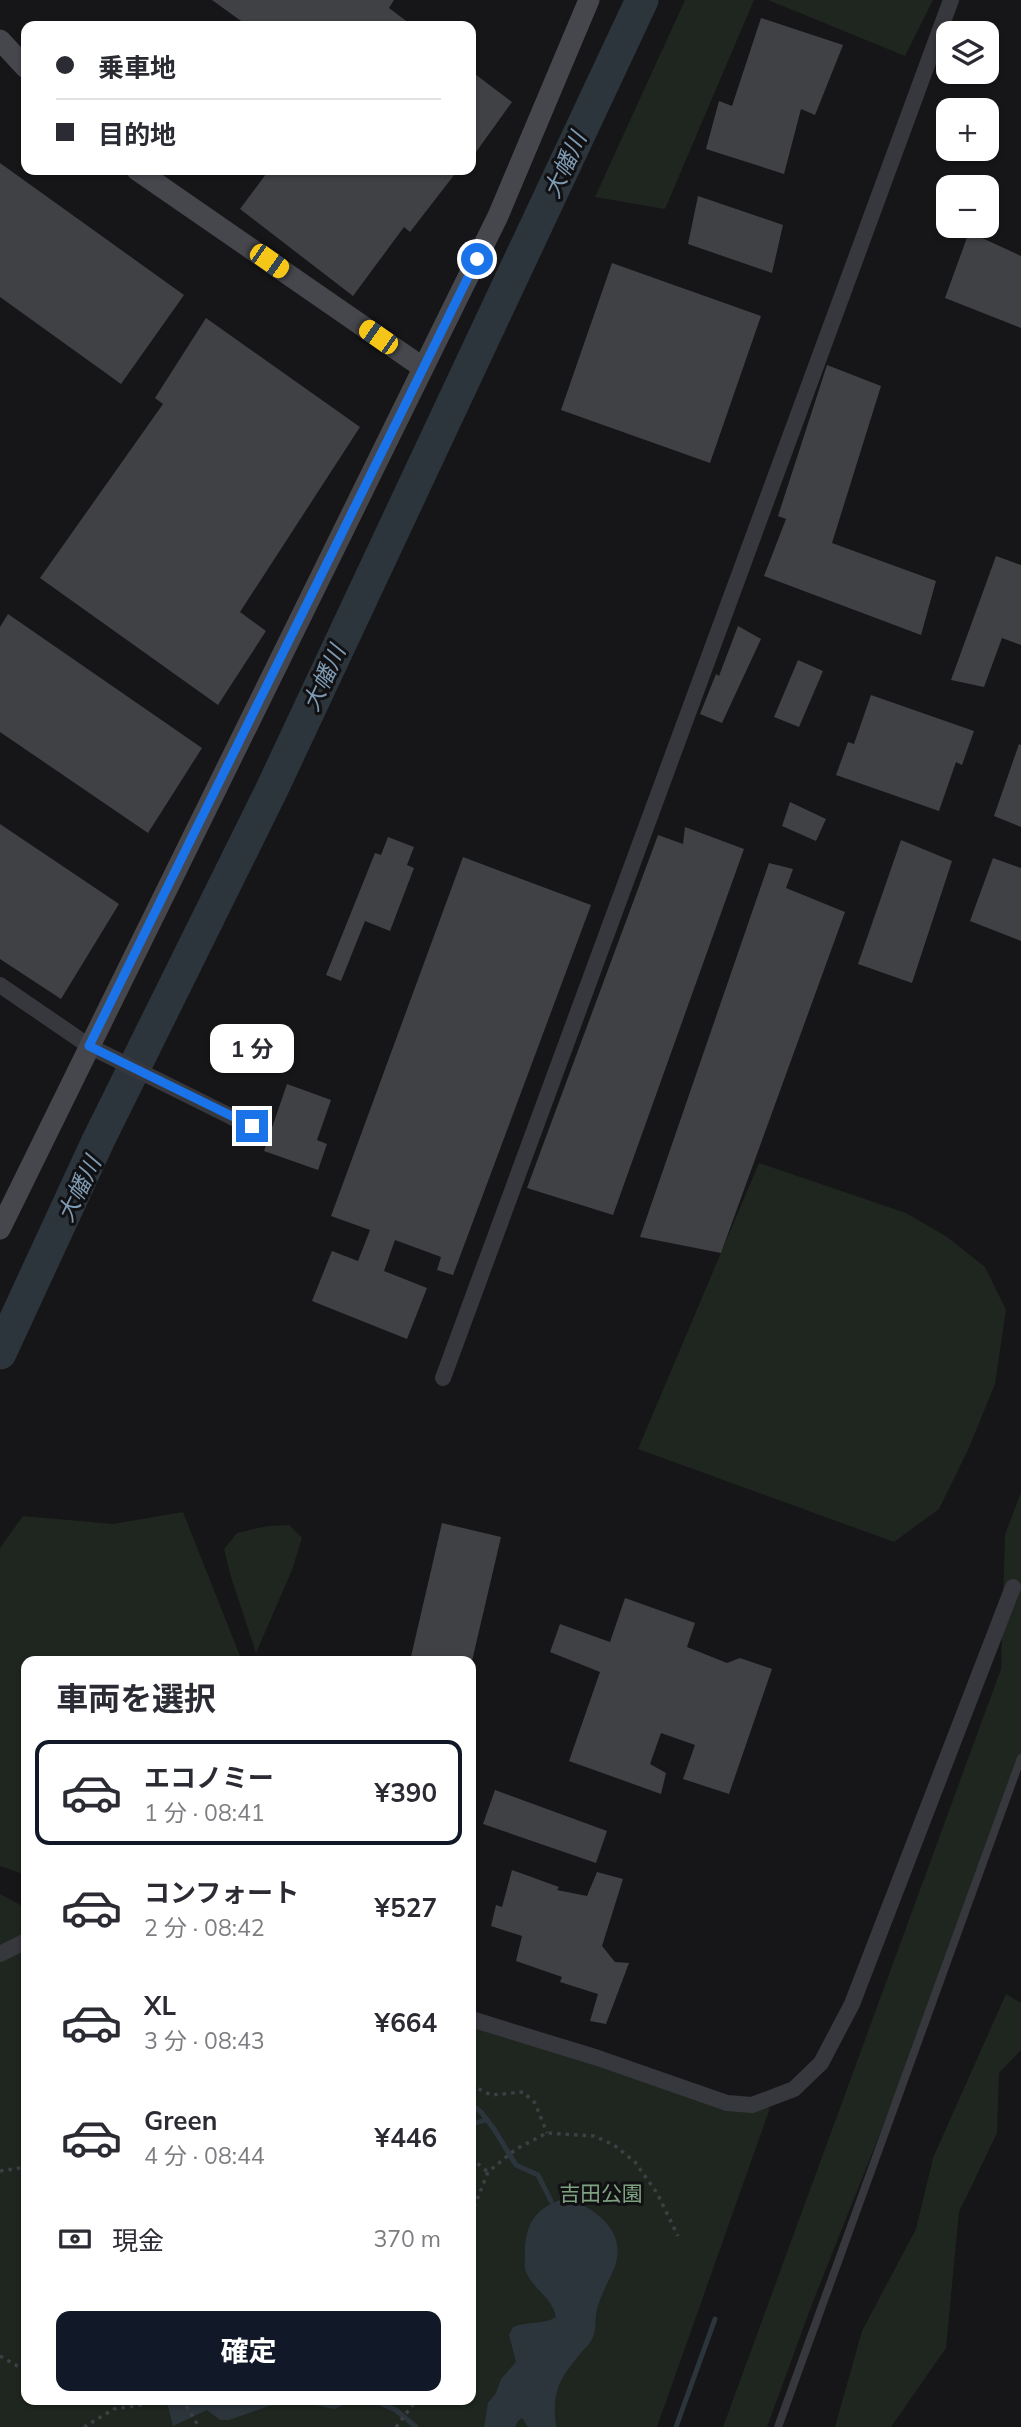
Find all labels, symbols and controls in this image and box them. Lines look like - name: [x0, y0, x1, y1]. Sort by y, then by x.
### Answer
- map controls: [936, 21, 999, 238]
- button: layers: [936, 21, 999, 84]
- text: 乗車地: [98, 51, 176, 84]
- button: +: [936, 98, 999, 161]
- text: 目的地: [98, 118, 176, 151]
- water label: 大幡川: [537, 125, 594, 202]
- button: −: [936, 175, 999, 238]
- car: [246, 240, 293, 282]
- route start: [461, 243, 493, 275]
- car: [355, 316, 402, 358]
- water label: 大幡川: [296, 638, 353, 715]
- callout: 1 分: [210, 1024, 294, 1074]
- text: 1 分: [230, 1034, 274, 1063]
- route end: [236, 1110, 268, 1142]
- water label: 大幡川: [50, 1149, 108, 1226]
- text: 車両を選択: [56, 1678, 216, 1718]
- icon: car: [60, 1761, 123, 1824]
- text: エコノミー: [144, 1761, 274, 1794]
- text: ¥390: [375, 1776, 437, 1809]
- text: 1 分 · 08:41: [144, 1798, 265, 1827]
- icon: car: [60, 1876, 123, 1939]
- text: コンフォート: [144, 1876, 299, 1909]
- text: ¥527: [375, 1891, 437, 1924]
- text: 2 分 · 08:42: [144, 1913, 265, 1942]
- text: XL: [144, 1989, 176, 2022]
- icon: car: [60, 1991, 123, 2054]
- text: ¥664: [375, 2006, 437, 2039]
- text: 3 分 · 08:43: [144, 2026, 265, 2055]
- text: Green: [144, 2104, 217, 2137]
- icon: car: [60, 2106, 123, 2169]
- text: ¥446: [375, 2121, 437, 2154]
- text: 4 分 · 08:44: [144, 2141, 265, 2170]
- park label: 吉田公園: [559, 2180, 643, 2206]
- icon: cash: [56, 2220, 94, 2258]
- text: 現金: [112, 2224, 164, 2257]
- text: 370 m: [373, 2224, 441, 2253]
- button: 確定: [56, 2311, 441, 2391]

